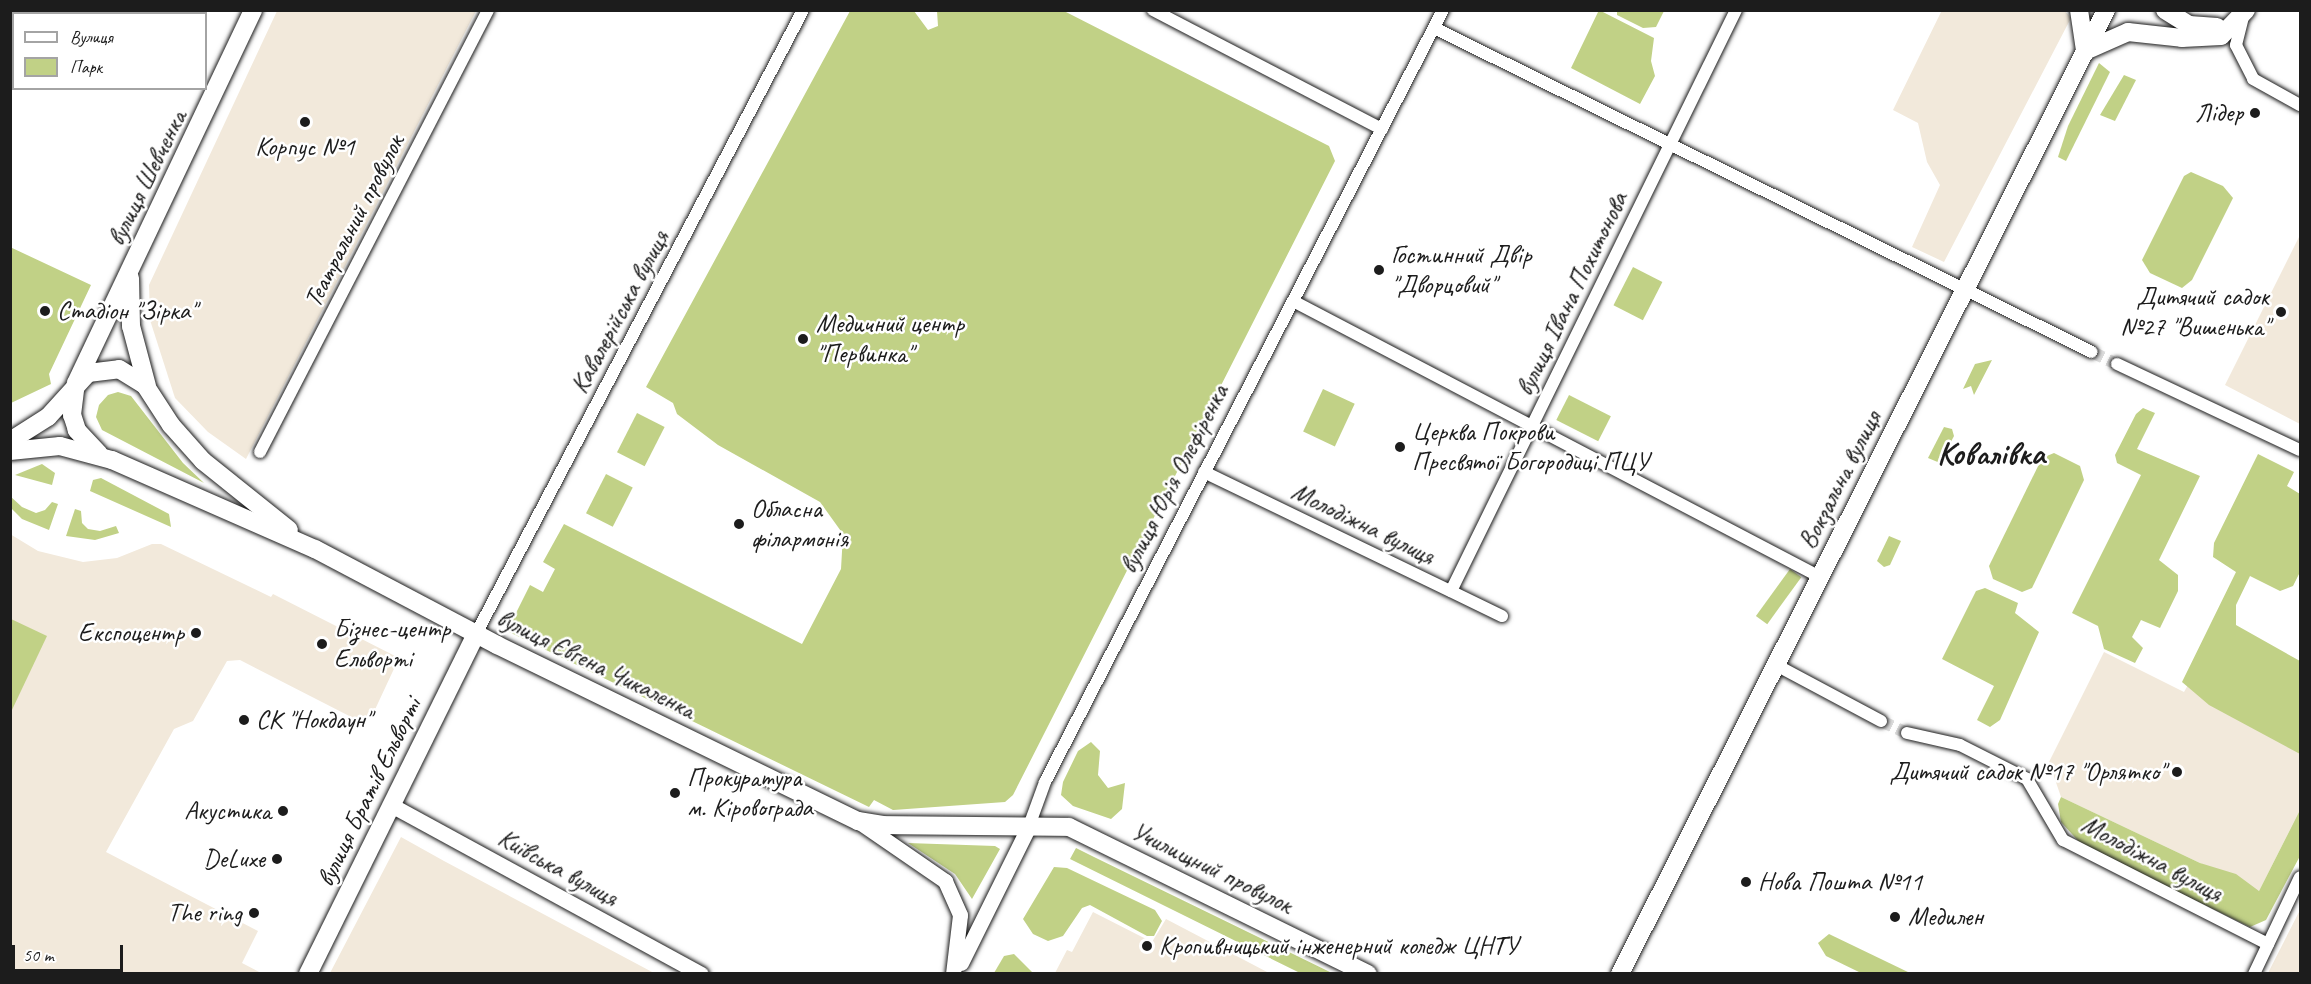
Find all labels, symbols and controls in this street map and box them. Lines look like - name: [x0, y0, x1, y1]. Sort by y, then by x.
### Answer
- legend: [12, 12, 207, 90]
- text: Вулиця: [70, 26, 113, 48]
- text: Парк: [70, 56, 102, 78]
- place label: Лідер: [2195, 97, 2243, 129]
- street label: вулиця Шевченка: [101, 105, 193, 251]
- marker: Лідер: [2248, 106, 2262, 120]
- marker: Корпус №1: [298, 115, 312, 129]
- street label: Театральний провулок: [297, 130, 411, 312]
- place label: Корпус №1: [255, 131, 355, 163]
- street label: вулиця Івана Похитонова: [1508, 185, 1636, 403]
- street label: Кавалерійська вулиця: [564, 224, 676, 400]
- place label: Гостинний Двір "Дворцовий": [1391, 239, 1531, 300]
- marker: Гостинний Двір "Дворцовий": [1372, 263, 1386, 277]
- place label: Дитячий садок №27 "Вишенька": [2120, 281, 2269, 342]
- place label: Стадіон "Зірка": [57, 295, 196, 327]
- marker: Стадіон "Зірка": [38, 304, 52, 318]
- marker: Дитячий садок №27 "Вишенька": [2274, 305, 2288, 319]
- place label: Медичний центр "Первинка": [816, 308, 964, 370]
- marker: Медичний центр "Первинка": [794, 330, 812, 348]
- street label: вулиця Юрія Олефіренка: [1113, 379, 1235, 579]
- street label: Вокзальна вулиця: [1792, 406, 1888, 554]
- place label: Церква Покрови Пресвятої Богородиці ПЦУ: [1412, 416, 1649, 478]
- district label: Ковалівка: [1937, 435, 2045, 473]
- marker: Церква Покрови Пресвятої Богородиці ПЦУ: [1393, 440, 1407, 454]
- street label: Молодіжна вулиця: [1286, 476, 1440, 572]
- place label: Обласна філармонія: [751, 493, 848, 554]
- marker: Обласна філармонія: [732, 517, 746, 531]
- street label: вулиця Євгена Чикаленка: [492, 603, 700, 725]
- place label: Бізнес-центр Ельворті: [334, 613, 450, 674]
- place label: Експоцентр: [78, 617, 184, 649]
- marker: Експоцентр: [189, 626, 203, 640]
- marker: Бізнес-центр Ельворті: [315, 637, 329, 651]
- street label: вулиця Братів Ельворті: [309, 691, 429, 893]
- place label: СК "Нокдаун": [256, 704, 371, 736]
- marker: СК "Нокдаун": [237, 713, 251, 727]
- place label: Дитячий садок №17 "Орлятко": [1889, 756, 2165, 788]
- place label: Прокуратура м. Кіровограда: [687, 762, 813, 824]
- marker: Дитячий садок №17 "Орлятко": [2170, 765, 2184, 779]
- marker: Прокуратура м. Кіровограда: [668, 786, 682, 800]
- place label: Акустика: [184, 795, 271, 827]
- marker: Акустика: [276, 804, 290, 818]
- street label: Молодіжна вулиця: [2076, 809, 2228, 909]
- street label: Училищний провулок: [1126, 816, 1298, 920]
- street label: Київська вулиця: [492, 822, 624, 914]
- place label: DeLuxe: [203, 843, 265, 875]
- marker: DeLuxe: [270, 852, 284, 866]
- place label: Нова Пошта №11: [1758, 866, 1924, 898]
- marker: Нова Пошта №11: [1739, 875, 1753, 889]
- place label: The ring: [167, 897, 242, 929]
- place label: Медилен: [1908, 901, 1983, 933]
- marker: The ring: [247, 906, 261, 920]
- marker: Медилен: [1886, 908, 1904, 926]
- place label: Кропивницький інженерний коледж ЦНТУ: [1159, 930, 1518, 962]
- scale bar: [15, 933, 126, 971]
- marker: Кропивницький інженерний коледж ЦНТУ: [1140, 939, 1154, 953]
- text: 50 m: [23, 944, 54, 966]

